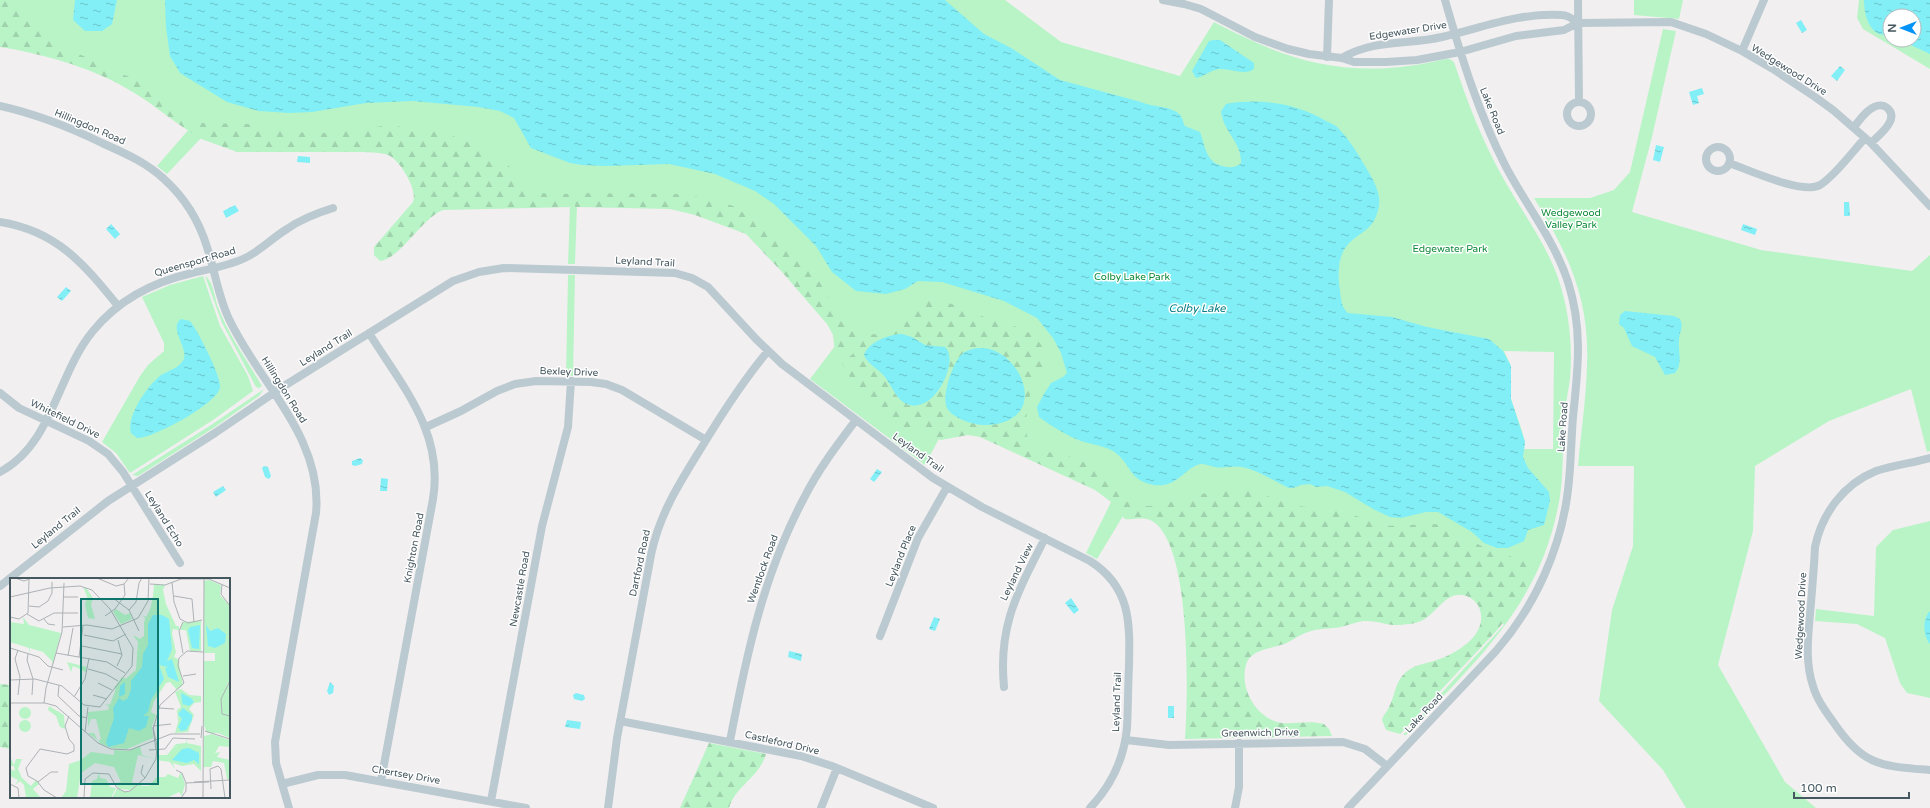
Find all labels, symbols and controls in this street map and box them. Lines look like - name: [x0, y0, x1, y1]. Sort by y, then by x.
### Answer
- north arrow: [1882, 8, 1922, 48]
- street label: Edgewater Drive: [1368, 19, 1448, 43]
- text: N: [1886, 24, 1899, 32]
- street label: Wedgewood Drive: [1749, 42, 1829, 98]
- street label: Lake Road: [1477, 86, 1507, 136]
- street label: Hillingdon Road: [53, 107, 127, 147]
- park label: Wedgewood Valley Park: [1541, 207, 1601, 231]
- park label: Edgewater Park: [1412, 243, 1488, 255]
- street label: Queensport Road: [153, 245, 237, 279]
- street label: Leyland Trail: [615, 254, 675, 270]
- park label: Colby Lake Park: [1094, 271, 1171, 283]
- water label: Colby Lake: [1168, 302, 1226, 315]
- street label: Leyland Trail: [297, 327, 355, 369]
- street label: Hillingdon Road: [259, 355, 309, 425]
- street label: Bexley Drive: [540, 365, 599, 379]
- street label: Whitefield Drive: [28, 397, 102, 441]
- street label: Lake Road: [1555, 402, 1571, 452]
- street label: Leyland Trail: [890, 431, 946, 475]
- street label: Leyland Echo: [142, 489, 186, 549]
- street label: Leyland Trail: [29, 505, 83, 551]
- street label: Knighton Road: [401, 512, 427, 584]
- street label: Leyland Place: [883, 523, 919, 589]
- street label: Dartford Road: [627, 528, 653, 598]
- street label: Wentlock Road: [745, 533, 781, 605]
- street label: Leyland View: [998, 541, 1036, 603]
- street label: Newcastle Road: [507, 550, 533, 628]
- street label: Wedgewood Drive: [1793, 572, 1809, 660]
- inset map: [10, 578, 230, 798]
- street label: Leyland Trail: [1110, 672, 1124, 732]
- street label: Lake Road: [1403, 691, 1445, 735]
- street label: Greenwich Drive: [1221, 726, 1299, 740]
- street label: Castleford Drive: [744, 729, 821, 757]
- street label: Chertsey Drive: [371, 763, 442, 787]
- scale bar: [1794, 774, 1909, 800]
- text: 100 m: [1800, 781, 1837, 795]

